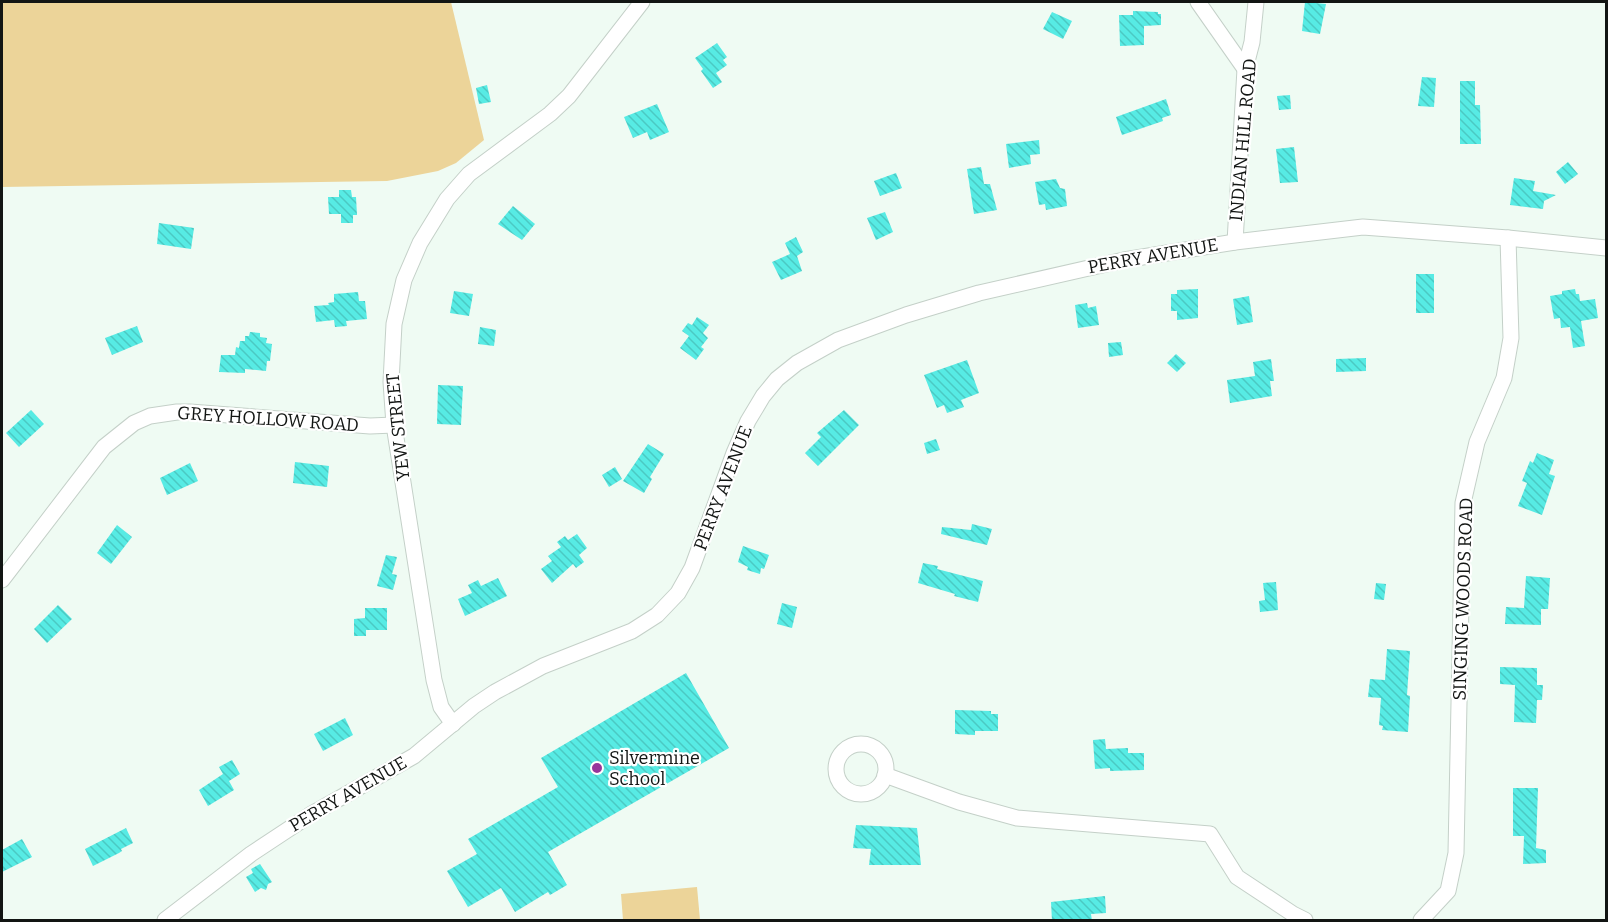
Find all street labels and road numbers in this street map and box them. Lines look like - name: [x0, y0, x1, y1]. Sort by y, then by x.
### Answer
- street label: INDIAN HILL ROAD: [1225, 58, 1261, 222]
- street label: PERRY AVENUE: [1086, 234, 1220, 278]
- street label: YEW STREET: [381, 372, 415, 482]
- street label: GREY HOLLOW ROAD: [176, 402, 360, 436]
- street label: PERRY AVENUE: [689, 422, 757, 554]
- street label: SINGING WOODS ROAD: [1448, 497, 1478, 701]
- street label: PERRY AVENUE: [285, 751, 411, 837]

